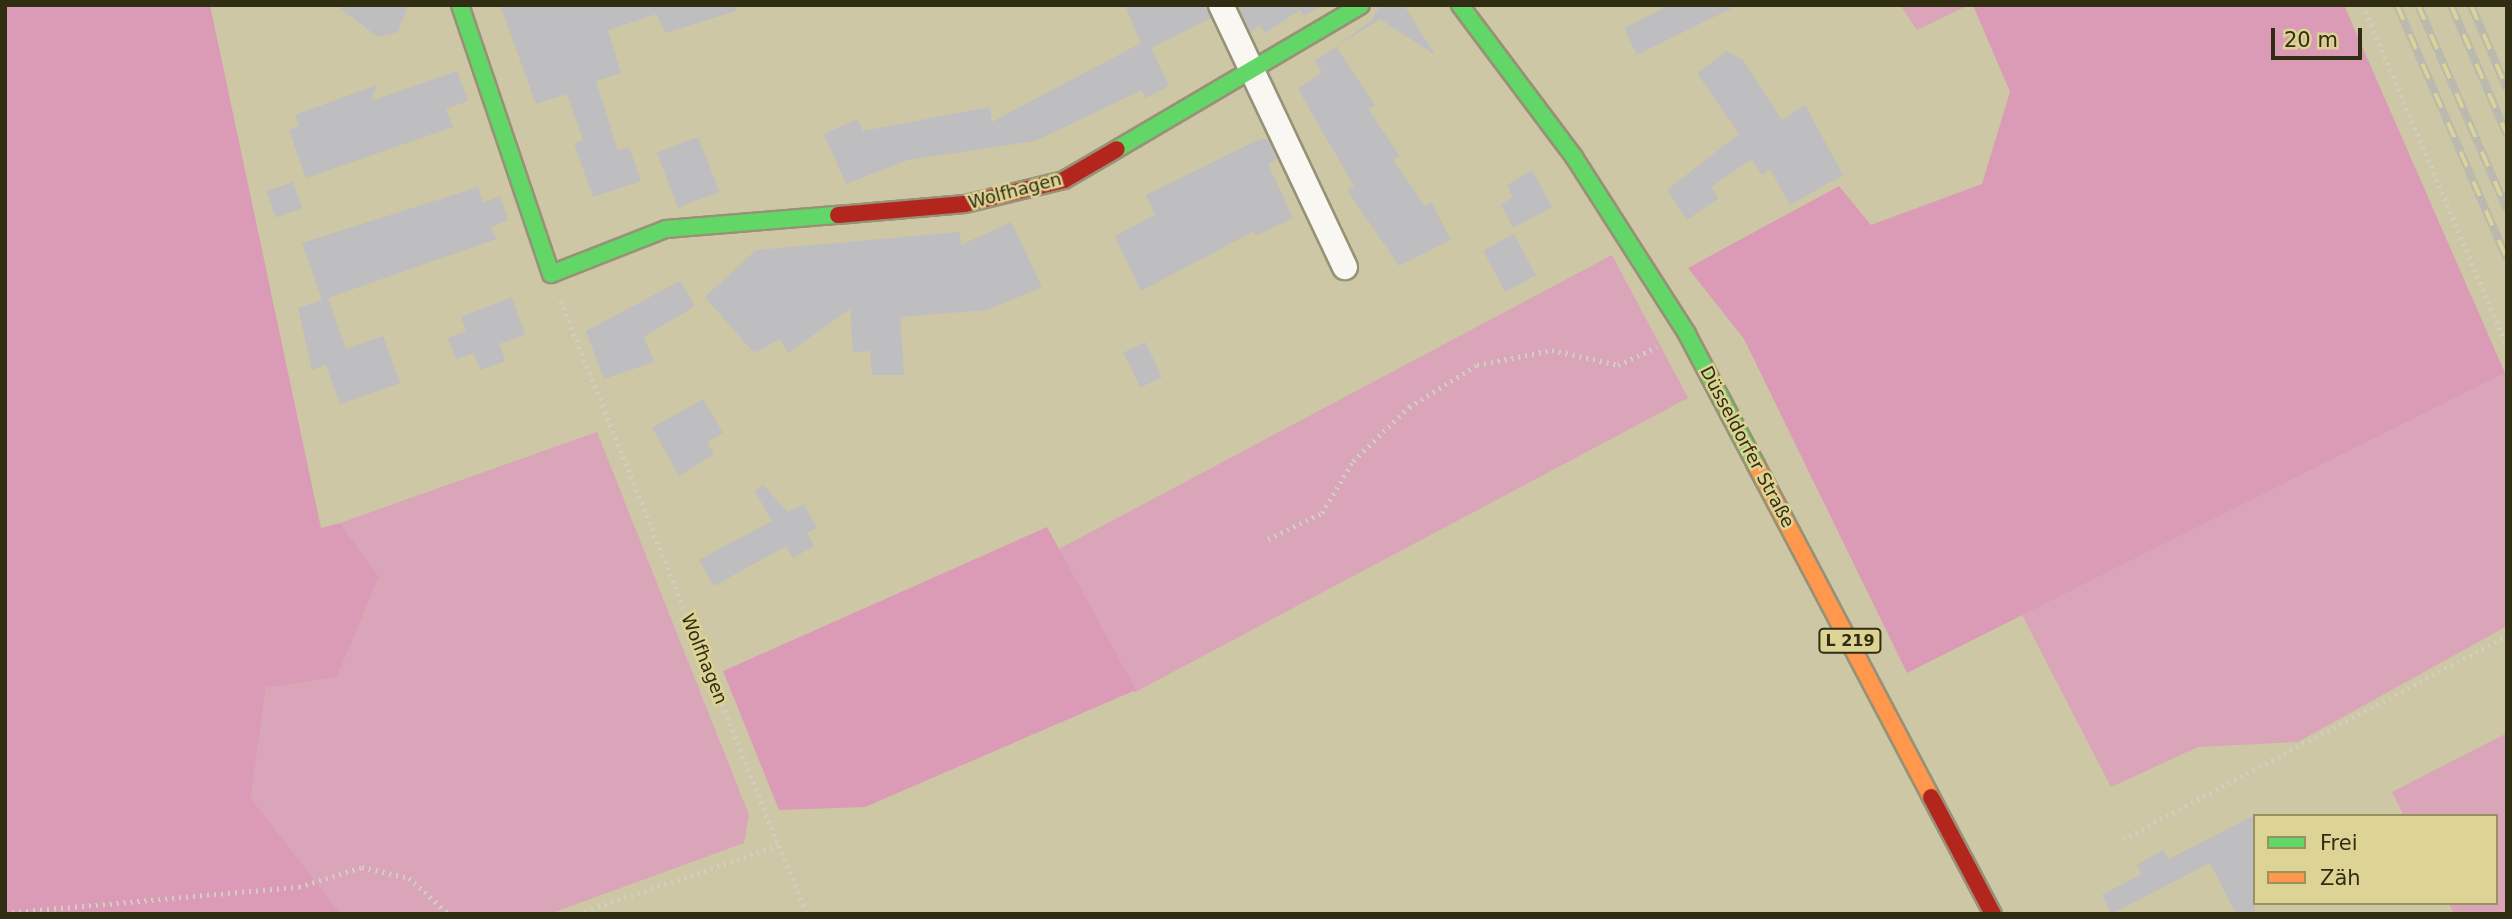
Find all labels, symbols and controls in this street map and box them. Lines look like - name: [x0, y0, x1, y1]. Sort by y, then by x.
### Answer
- scale bar: [2274, 14, 2365, 58]
- text: 20 m: [2284, 28, 2338, 52]
- street label: Wolfhagen: [966, 168, 1064, 214]
- street label: Düsseldorfer Straße: [1695, 363, 1799, 531]
- street label: Wolfhagen: [676, 611, 732, 707]
- road number: L 219: [1817, 628, 1883, 654]
- legend: [2253, 814, 2498, 905]
- text: Frei: [2320, 831, 2357, 855]
- text: Zäh: [2320, 866, 2361, 890]

